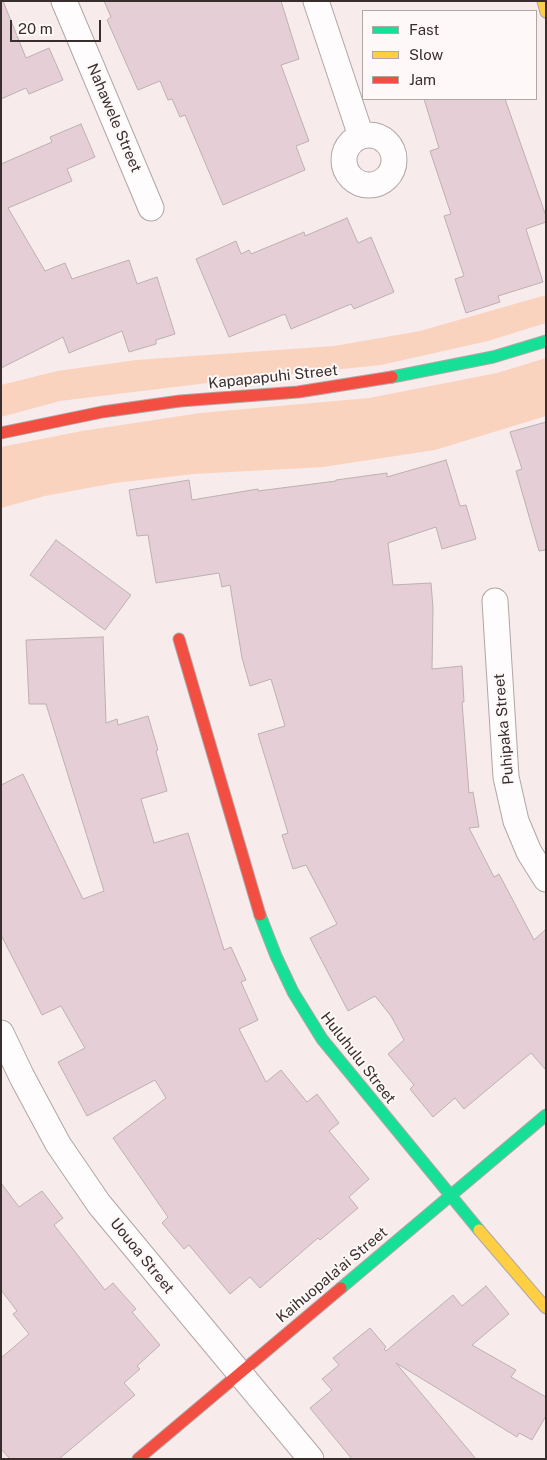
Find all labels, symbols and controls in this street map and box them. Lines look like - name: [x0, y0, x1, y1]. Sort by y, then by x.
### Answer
- scale bar: [12, 10, 104, 42]
- legend: [362, 10, 537, 100]
- text: 20 m: [18, 20, 53, 37]
- text: Fast: [409, 21, 439, 38]
- text: Slow: [409, 46, 443, 63]
- street label: Nahawele Street: [83, 61, 145, 175]
- text: Jam: [409, 71, 436, 88]
- street label: Kapapapuhi Street: [207, 361, 339, 393]
- street label: Puhipaka Street: [490, 672, 518, 786]
- street label: Huluhulu Street: [317, 1009, 399, 1107]
- street label: Uouoa Street: [106, 1215, 178, 1297]
- street label: Kaihuopala'ai Street: [273, 1223, 391, 1327]

